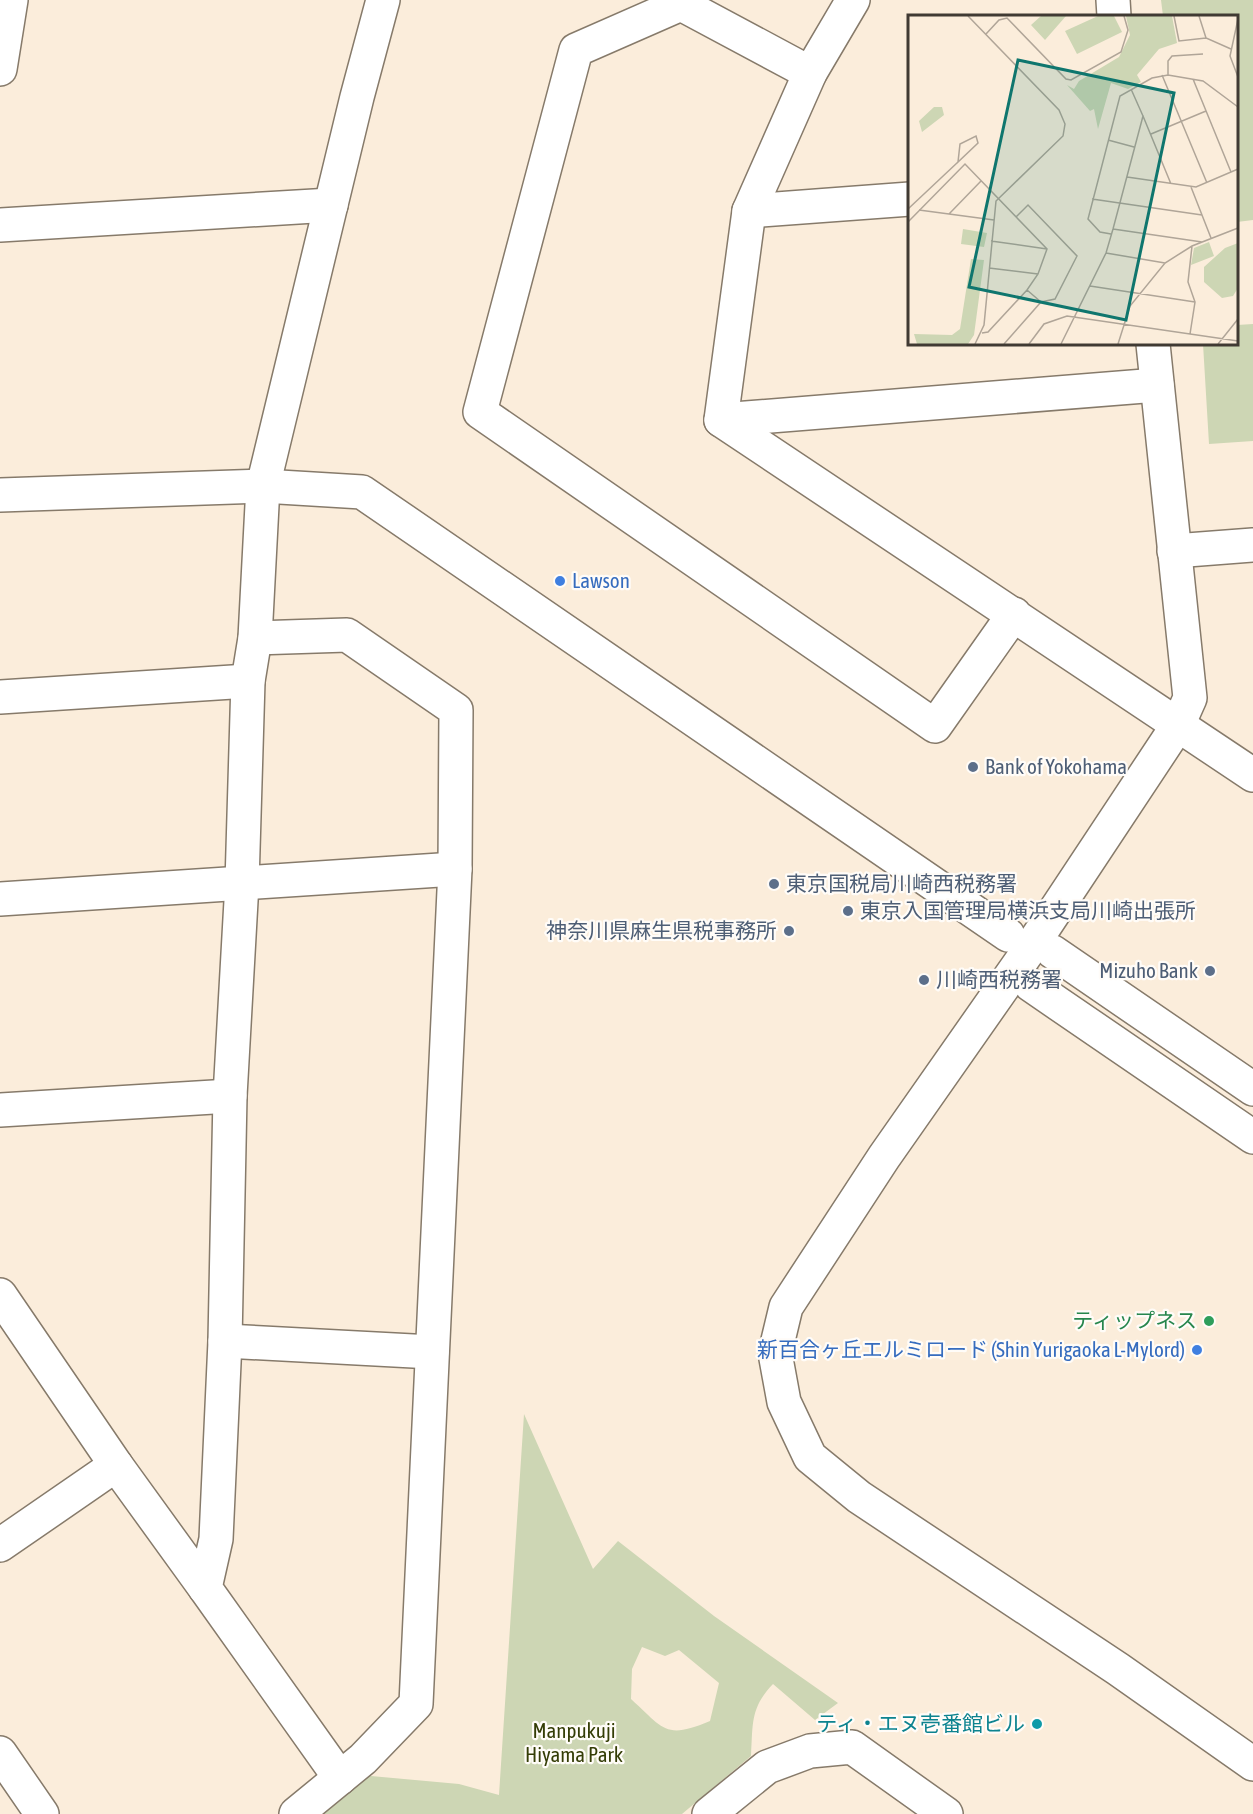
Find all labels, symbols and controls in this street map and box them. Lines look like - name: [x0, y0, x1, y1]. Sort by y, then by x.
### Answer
- inset map: [908, 15, 1238, 345]
- place label: Lawson: [572, 568, 630, 592]
- marker: Lawson: [553, 574, 567, 588]
- place label: Bank of Yokohama: [985, 754, 1127, 778]
- marker: Bank of Yokohama: [966, 760, 980, 774]
- place label: 東京国税局川崎西税務署: [786, 871, 1017, 895]
- marker: 東京国税局川崎西税務署: [767, 877, 781, 891]
- place label: 東京入国管理局横浜支局川崎出張所: [860, 898, 1196, 922]
- marker: 東京入国管理局横浜支局川崎出張所: [841, 904, 855, 918]
- place label: 神奈川県麻生県税事務所: [546, 918, 777, 942]
- marker: 神奈川県麻生県税事務所: [782, 924, 796, 938]
- place label: Mizuho Bank: [1099, 958, 1198, 982]
- marker: Mizuho Bank: [1203, 964, 1217, 978]
- place label: 川崎西税務署: [936, 967, 1062, 991]
- marker: 川崎西税務署: [917, 973, 931, 987]
- place label: ティップネス: [1072, 1308, 1197, 1332]
- marker: ティップネス: [1202, 1314, 1216, 1328]
- place label: 新百合ヶ丘エルミロード (Shin Yurigaoka L-Mylord): [757, 1337, 1185, 1361]
- marker: 新百合ヶ丘エルミロード (Shin Yurigaoka L-Mylord): [1190, 1343, 1204, 1357]
- place label: ティ・エヌ壱番館ビル: [816, 1711, 1025, 1735]
- marker: ティ・エヌ壱番館ビル: [1030, 1717, 1044, 1731]
- park label: Manpukuji Hiyama Park: [525, 1718, 623, 1766]

